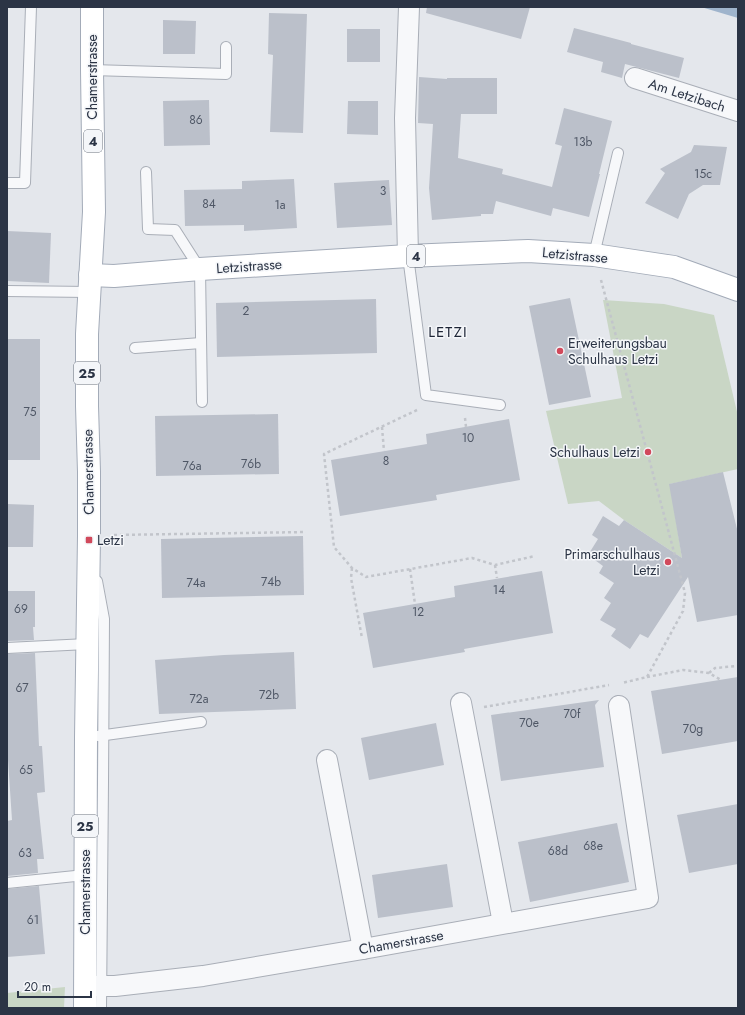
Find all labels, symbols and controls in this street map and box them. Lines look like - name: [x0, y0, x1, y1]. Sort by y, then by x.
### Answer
- street label: Chamerstrasse: [82, 34, 102, 120]
- street label: Am Letzibach: [646, 73, 728, 117]
- house number: 86: [189, 111, 203, 129]
- road number: 4: [84, 130, 102, 152]
- house number: 13b: [574, 133, 593, 151]
- house number: 15c: [694, 165, 712, 183]
- house number: 3: [380, 182, 387, 200]
- house number: 84: [202, 195, 216, 213]
- house number: 1a: [274, 196, 286, 214]
- street label: Letzistrasse: [541, 242, 609, 268]
- road number: 4: [407, 245, 425, 267]
- street label: Letzistrasse: [215, 254, 283, 278]
- house number: 2: [243, 302, 250, 320]
- district label: LETZI: [428, 321, 468, 343]
- place label: Erweiterungsbau Schulhaus Letzi: [568, 333, 667, 369]
- marker: Erweiterungsbau Schulhaus Letzi: [555, 346, 565, 356]
- road number: 25: [74, 362, 100, 384]
- house number: 75: [23, 403, 37, 421]
- street label: Chamerstrasse: [77, 429, 99, 515]
- house number: 10: [462, 429, 474, 447]
- place label: Schulhaus Letzi: [549, 442, 640, 462]
- marker: Schulhaus Letzi: [643, 447, 653, 457]
- house number: 8: [383, 452, 389, 470]
- house number: 76b: [241, 455, 261, 473]
- house number: 76a: [183, 457, 202, 475]
- place label: Letzi: [97, 530, 124, 550]
- marker: Letzi: [84, 535, 94, 545]
- place label: Primarschulhaus Letzi: [564, 544, 660, 580]
- marker: Primarschulhaus Letzi: [663, 557, 673, 567]
- house number: 74b: [261, 573, 281, 591]
- house number: 74a: [186, 574, 206, 592]
- house number: 14: [493, 581, 505, 599]
- house number: 69: [14, 600, 28, 618]
- house number: 12: [412, 603, 424, 621]
- house number: 67: [15, 679, 29, 697]
- house number: 72b: [259, 686, 279, 704]
- house number: 72a: [190, 690, 209, 708]
- house number: 70f: [564, 705, 581, 723]
- house number: 70e: [519, 714, 539, 732]
- house number: 70g: [683, 720, 703, 738]
- house number: 65: [19, 761, 33, 779]
- road number: 25: [72, 815, 98, 837]
- house number: 68e: [583, 837, 603, 855]
- house number: 68d: [548, 842, 568, 860]
- house number: 63: [18, 844, 32, 862]
- street label: Chamerstrasse: [75, 849, 95, 935]
- house number: 61: [27, 911, 39, 929]
- street label: Chamerstrasse: [357, 925, 445, 959]
- scale bar: [18, 973, 91, 999]
- text: 20 m: [24, 978, 51, 996]

